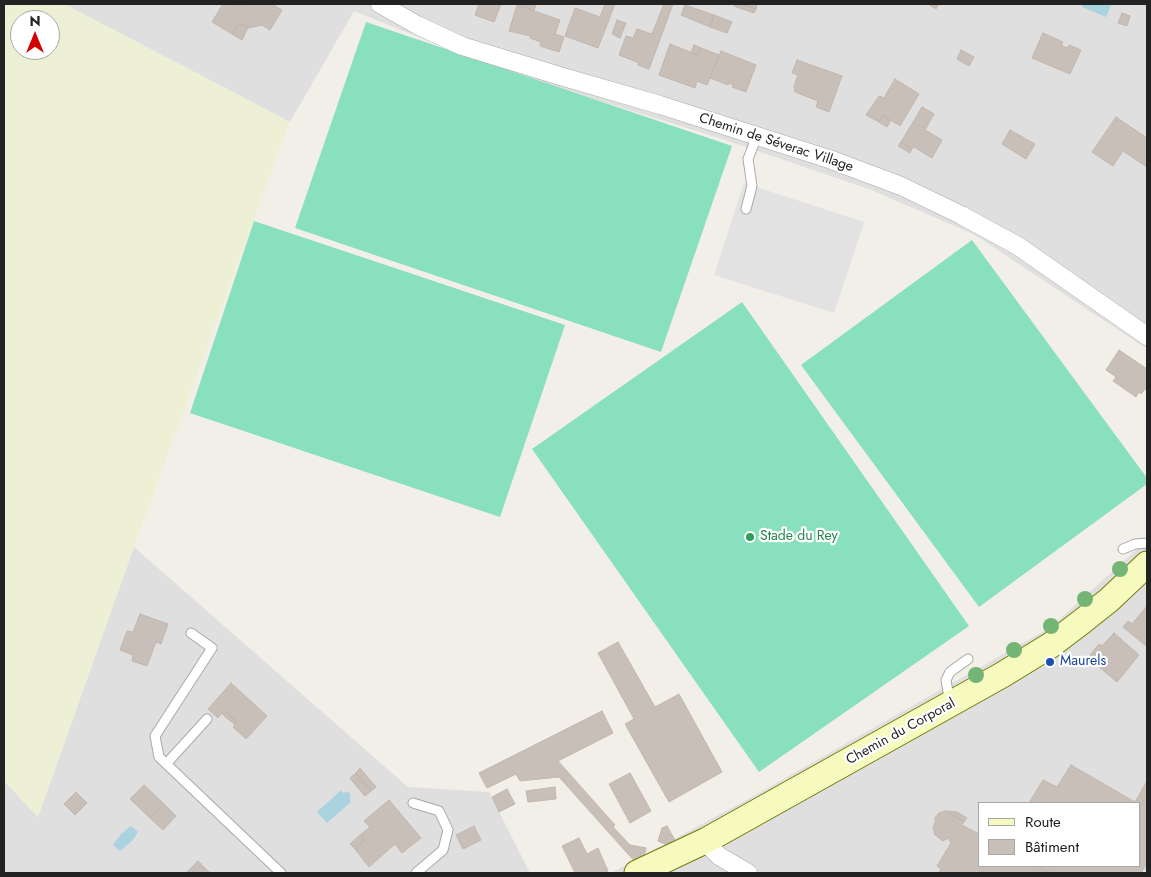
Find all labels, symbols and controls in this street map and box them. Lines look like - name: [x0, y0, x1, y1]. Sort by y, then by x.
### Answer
- north arrow: [10, 10, 60, 60]
- text: N: [29, 11, 41, 31]
- street label: Chemin de Séverac Village: [697, 110, 855, 176]
- place label: Stade du Rey: [760, 529, 838, 545]
- marker: Stade du Rey: [744, 531, 756, 543]
- place label: Maurels: [1060, 654, 1106, 670]
- marker: Maurels: [1044, 656, 1056, 668]
- street label: Chemin du Corporal: [843, 695, 959, 769]
- legend: [978, 802, 1141, 867]
- text: Route: [1025, 811, 1061, 833]
- text: Bâtiment: [1025, 836, 1079, 858]

